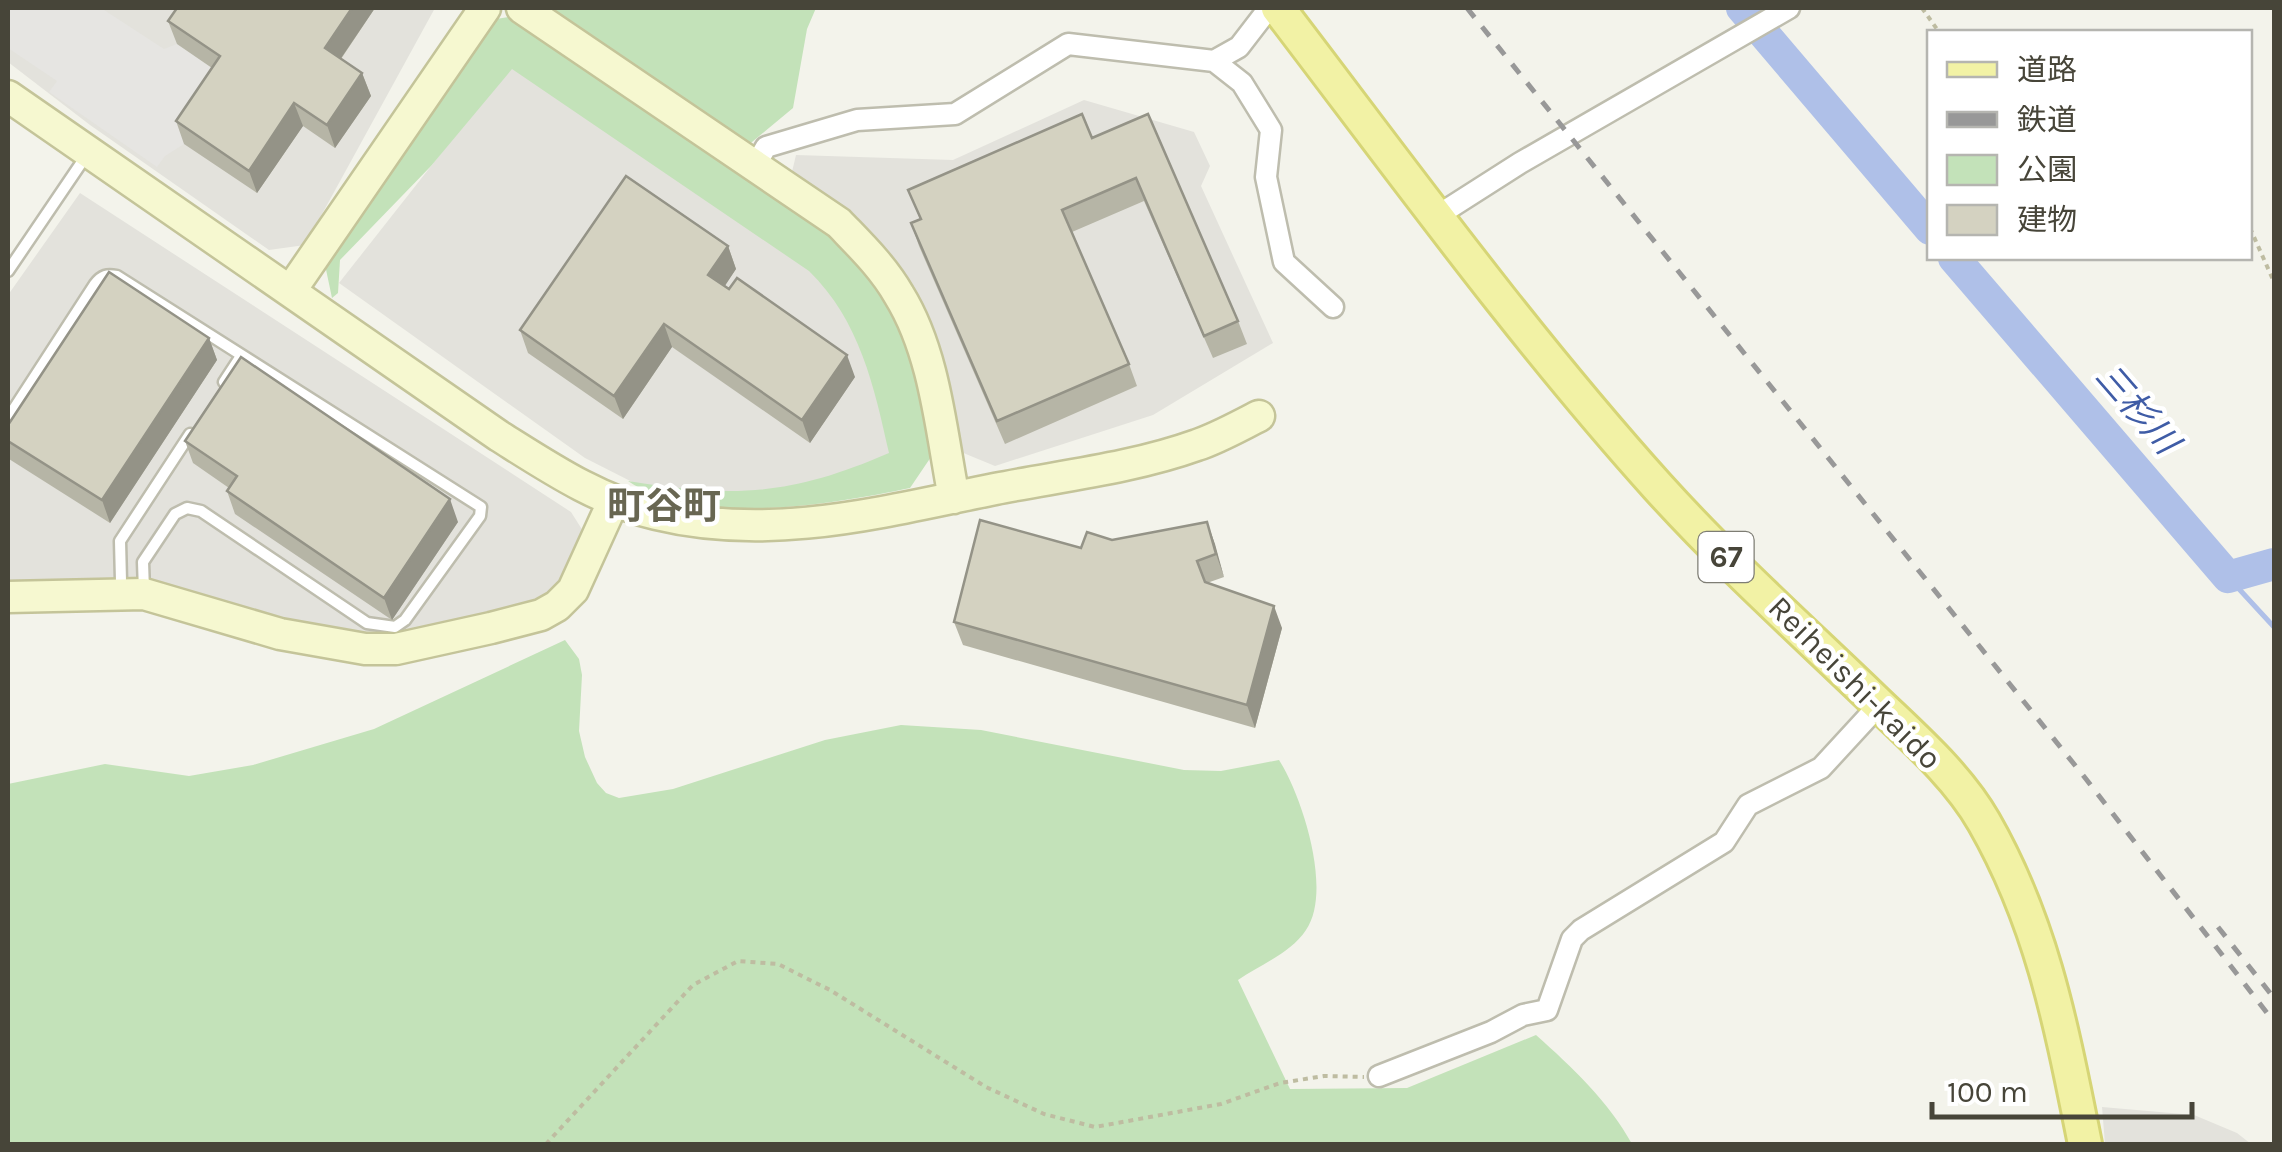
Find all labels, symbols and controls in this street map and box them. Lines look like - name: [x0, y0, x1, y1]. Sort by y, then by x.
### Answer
- legend: [1927, 30, 2252, 260]
- text: 道路: [2017, 52, 2077, 88]
- text: 鉄道: [2017, 102, 2077, 138]
- text: 公園: [2017, 152, 2077, 188]
- text: 建物: [2017, 202, 2077, 238]
- water label: 三杉川: [2087, 356, 2190, 465]
- district label: 町谷町: [607, 484, 721, 529]
- road number: 67: [1698, 532, 1754, 582]
- street label: Reiheishi-kaido: [1761, 589, 1949, 777]
- scale bar: [1932, 1057, 2192, 1119]
- text: 100 m: [1947, 1074, 2028, 1110]

